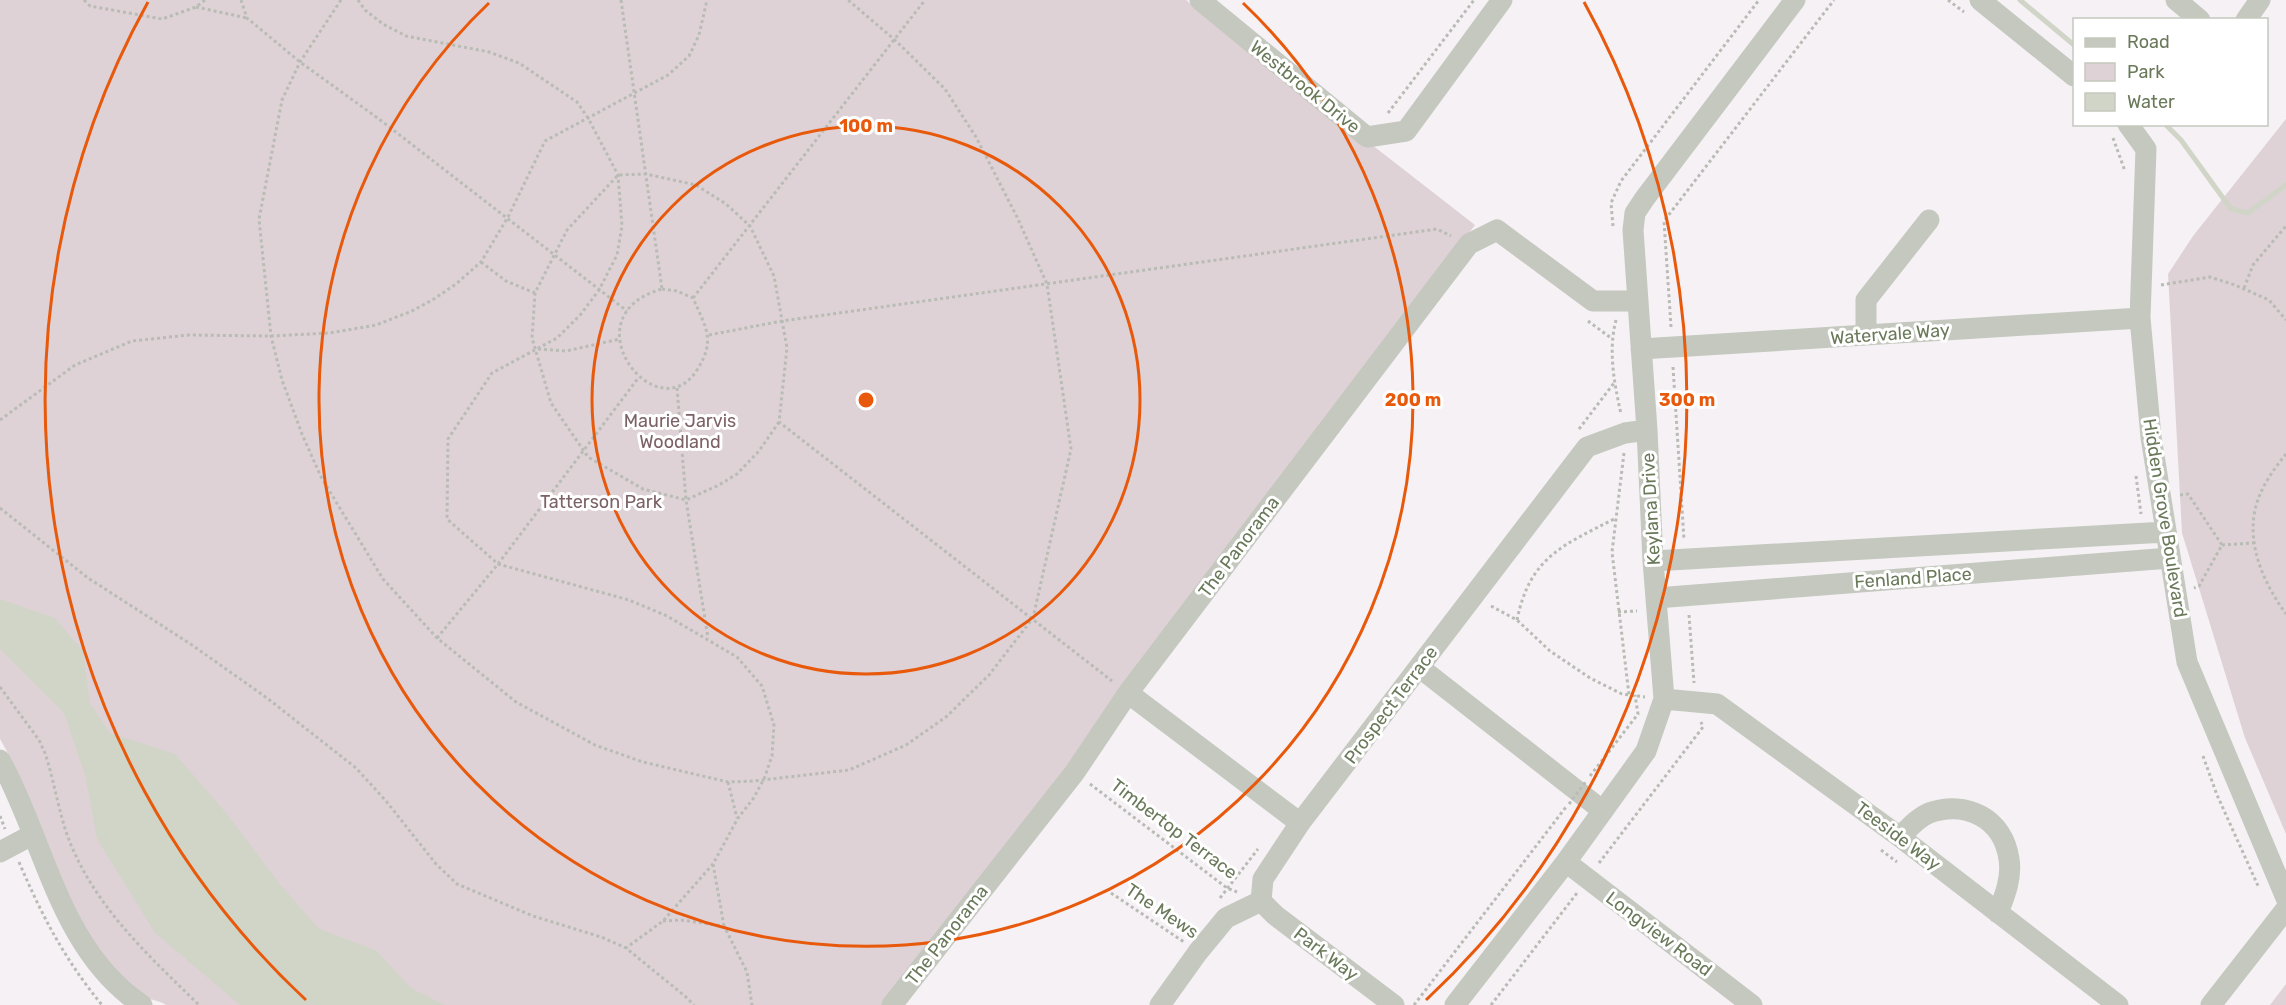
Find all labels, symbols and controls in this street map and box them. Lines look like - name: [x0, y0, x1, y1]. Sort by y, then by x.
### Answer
- legend: [2073, 18, 2268, 126]
- text: Road: [2127, 31, 2170, 53]
- street label: Westbrook Drive: [1246, 36, 1364, 138]
- text: Park: [2127, 61, 2165, 83]
- text: Water: [2127, 91, 2175, 113]
- text: 100 m: [839, 115, 893, 137]
- street label: Watervale Way: [1830, 319, 1950, 349]
- text: 200 m: [1385, 389, 1441, 411]
- text: 300 m: [1659, 389, 1715, 411]
- centre of rings: [856, 390, 876, 410]
- park label: Maurie Jarvis Woodland: [624, 410, 736, 453]
- street label: Hidden Grove Boulevard: [2138, 417, 2192, 619]
- street label: Keylana Drive: [1637, 452, 1665, 566]
- park label: Tatterson Park: [540, 491, 663, 513]
- street label: The Panorama: [1194, 492, 1284, 602]
- street label: Fenland Place: [1854, 563, 1972, 593]
- street label: Prospect Terrace: [1340, 642, 1442, 768]
- street label: Timbertop Terrace: [1106, 774, 1242, 884]
- street label: Teeside Way: [1851, 797, 1945, 875]
- street label: The Mews: [1121, 879, 1203, 943]
- street label: The Panorama: [901, 881, 993, 989]
- street label: Longview Road: [1602, 887, 1716, 981]
- street label: Park Way: [1289, 923, 1363, 985]

